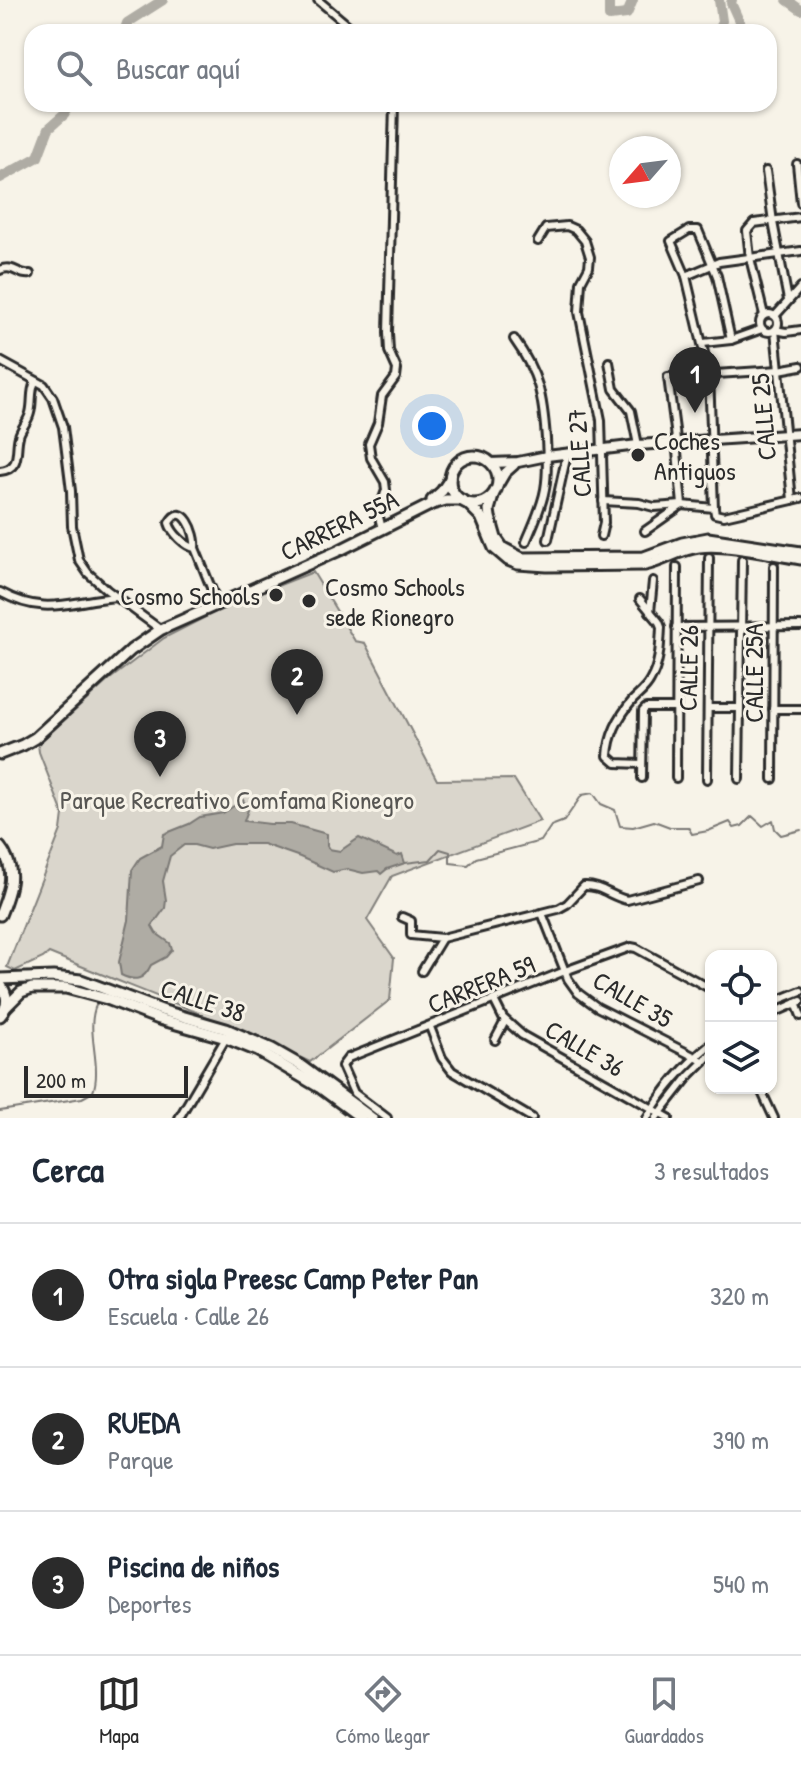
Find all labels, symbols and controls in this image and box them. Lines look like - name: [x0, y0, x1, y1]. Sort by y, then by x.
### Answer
- search box: [24, 24, 777, 112]
- icon: search: [52, 46, 96, 90]
- text: Buscar aquí: [116, 48, 241, 88]
- north arrow: [609, 136, 681, 208]
- pin: 1: [669, 347, 721, 413]
- street label: CALLE 25: [742, 372, 784, 462]
- your location: [412, 406, 452, 446]
- street label: CALLE 27: [558, 407, 600, 499]
- place label: Coches Antiguos: [654, 423, 736, 488]
- marker: Coches Antiguos: [629, 446, 647, 464]
- street label: CARRERA 55A: [274, 481, 404, 569]
- place label: Cosmo Schools sede Rionegro: [325, 569, 465, 634]
- place label: Cosmo Schools: [120, 578, 260, 613]
- marker: Cosmo Schools: [267, 586, 285, 604]
- marker: Cosmo Schools sede Rionegro: [300, 592, 318, 610]
- street label: CALLE 25A: [736, 623, 771, 723]
- street label: CALLE 26: [670, 625, 706, 711]
- pin: 2: [271, 649, 323, 715]
- pin: 3: [134, 711, 186, 777]
- park label: Parque Recreativo Comfama Rionegro: [60, 782, 414, 817]
- street label: CARRERA 59: [422, 947, 540, 1021]
- map controls: [705, 950, 777, 1094]
- button: locate: [705, 950, 777, 1022]
- street label: CALLE 35: [587, 962, 679, 1036]
- street label: CALLE 38: [156, 970, 250, 1030]
- street label: CALLE 36: [539, 1011, 631, 1085]
- button: layers: [705, 1022, 777, 1094]
- scale bar: [24, 1062, 188, 1098]
- text: 200 m: [36, 1065, 86, 1095]
- text: Cerca: [32, 1147, 104, 1193]
- text: 3 resultados: [654, 1153, 769, 1188]
- text: Otra sigla Preesc Camp Peter Pan: [108, 1258, 479, 1298]
- text: 1: [53, 1278, 63, 1313]
- text: 320 m: [710, 1278, 769, 1313]
- text: Escuela · Calle 26: [108, 1298, 269, 1333]
- text: RUEDA: [108, 1402, 180, 1442]
- text: 2: [52, 1422, 64, 1457]
- text: 390 m: [713, 1422, 769, 1457]
- text: Parque: [108, 1442, 174, 1477]
- text: Piscina de niños: [108, 1546, 279, 1586]
- text: 3: [52, 1566, 64, 1601]
- text: 540 m: [713, 1566, 769, 1601]
- text: Deportes: [108, 1586, 192, 1621]
- tab: Mapa: [97, 1672, 141, 1750]
- tab: Cómo llegar: [335, 1672, 430, 1750]
- tab: Guardados: [624, 1672, 704, 1750]

